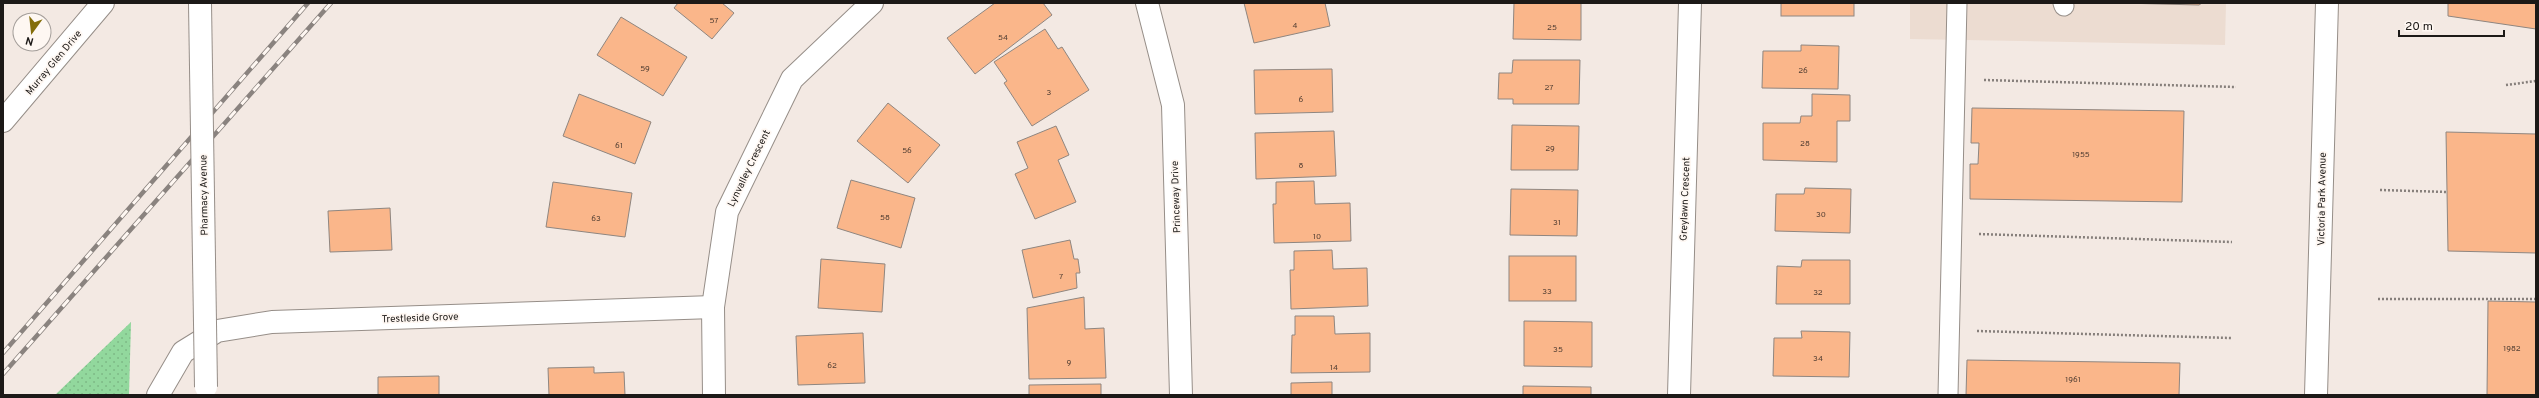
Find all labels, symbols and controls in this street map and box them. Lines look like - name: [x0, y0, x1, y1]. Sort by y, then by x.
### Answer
- north arrow: [12, 12, 52, 52]
- scale bar: [2399, 12, 2504, 38]
- house number: 57: [709, 16, 719, 26]
- text: 20 m: [2405, 19, 2433, 35]
- house number: 4: [1293, 21, 1298, 31]
- house number: 25: [1547, 23, 1557, 33]
- street label: Murray Glen Drive: [23, 28, 85, 98]
- text: N: [24, 33, 35, 48]
- house number: 54: [998, 33, 1008, 43]
- house number: 59: [640, 64, 650, 74]
- house number: 26: [1798, 66, 1808, 76]
- house number: 27: [1545, 83, 1554, 93]
- house number: 3: [1047, 88, 1052, 98]
- house number: 6: [1299, 95, 1304, 105]
- street label: Lynvalley Crescent: [725, 128, 774, 209]
- house number: 28: [1800, 139, 1810, 149]
- house number: 61: [615, 141, 623, 151]
- house number: 29: [1545, 144, 1555, 154]
- house number: 56: [902, 146, 912, 156]
- house number: 1955: [2072, 150, 2090, 160]
- street label: Victoria Park Avenue: [2315, 152, 2330, 246]
- street label: Pharmacy Avenue: [197, 154, 212, 236]
- street label: Greylawn Crescent: [1678, 157, 1693, 241]
- street label: Princeway Drive: [1169, 161, 1184, 233]
- house number: 8: [1299, 161, 1304, 171]
- house number: 30: [1816, 210, 1826, 220]
- house number: 58: [880, 213, 890, 223]
- house number: 63: [591, 214, 601, 224]
- house number: 31: [1553, 218, 1561, 228]
- house number: 10: [1313, 232, 1321, 242]
- house number: 7: [1059, 272, 1063, 282]
- house number: 33: [1542, 287, 1552, 297]
- house number: 32: [1813, 288, 1823, 298]
- street label: Trestleside Grove: [381, 311, 459, 326]
- house number: 1982: [2503, 344, 2521, 354]
- house number: 35: [1553, 345, 1563, 355]
- house number: 34: [1813, 354, 1823, 364]
- house number: 9: [1067, 358, 1072, 368]
- house number: 62: [827, 361, 837, 371]
- house number: 14: [1330, 363, 1338, 373]
- house number: 1961: [2065, 375, 2081, 385]

